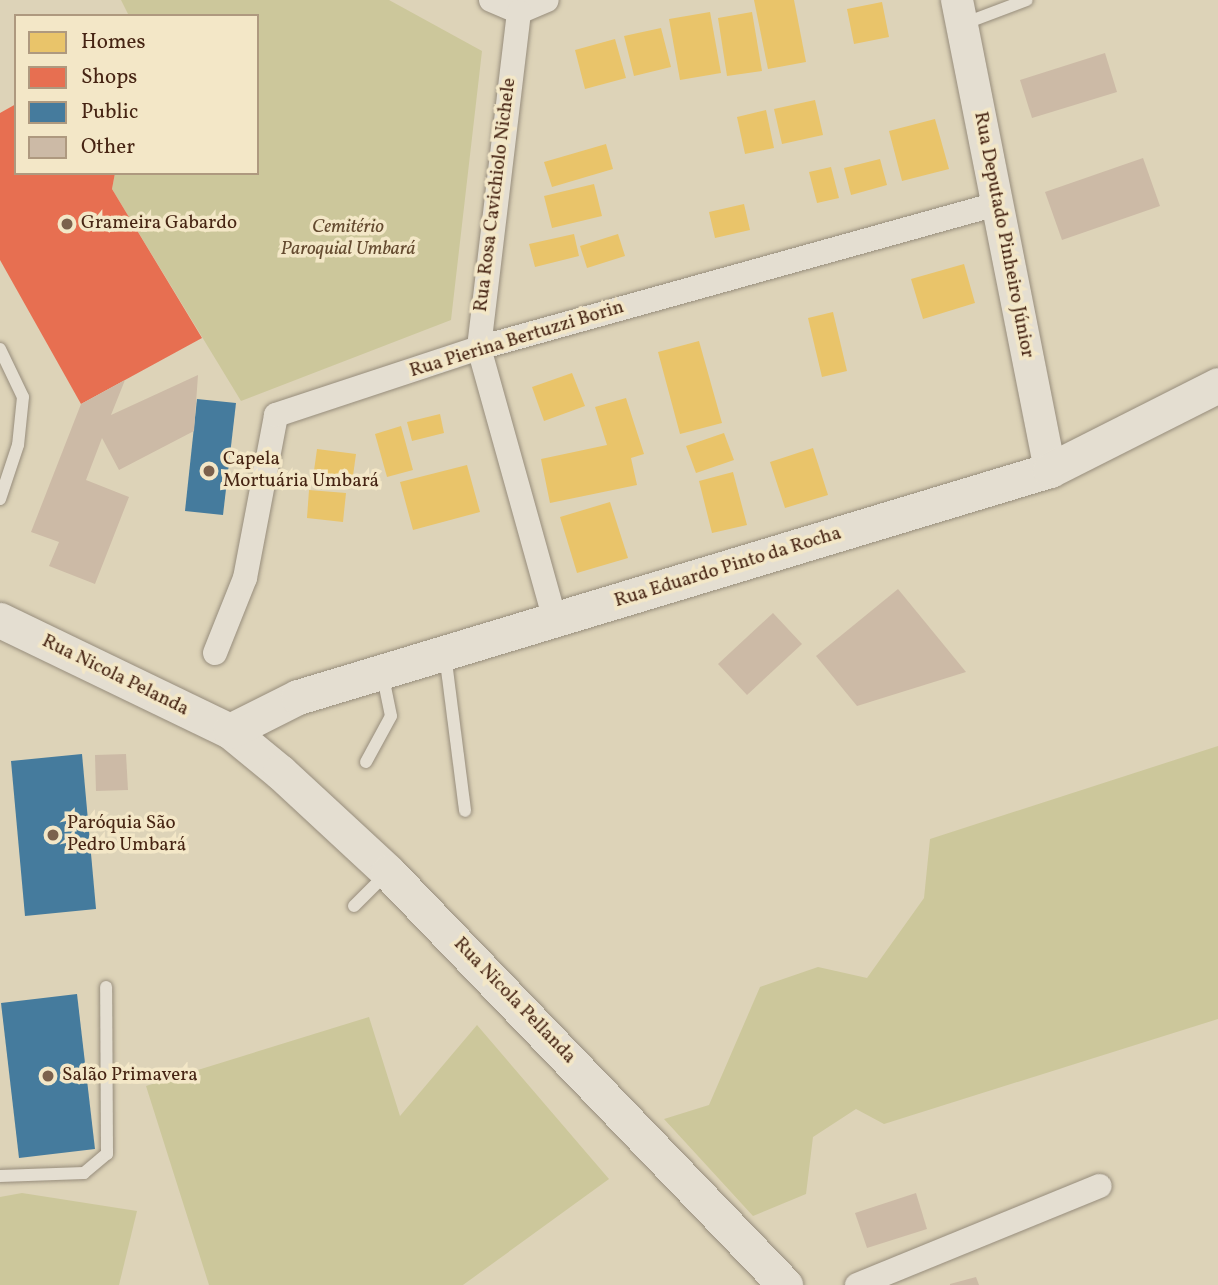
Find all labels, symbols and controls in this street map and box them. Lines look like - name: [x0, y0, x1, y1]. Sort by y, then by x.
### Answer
- legend: [14, 14, 259, 175]
- text: Homes: [81, 28, 146, 57]
- text: Shops: [81, 63, 137, 92]
- street label: Rua Rosa Cavichiolo Nichele: [470, 77, 522, 313]
- text: Public: [81, 98, 138, 127]
- street label: Rua Deputado Pinheiro Júnior: [968, 110, 1038, 360]
- text: Other: [81, 133, 135, 162]
- place label: Grameira Gabardo: [81, 213, 237, 235]
- marker: Grameira Gabardo: [59, 216, 75, 232]
- park label: Cemitério Paroquial Umbará: [281, 217, 415, 261]
- street label: Rua Pierina Bertuzzi Borin: [407, 297, 627, 383]
- place label: Capela Mortuária Umbará: [223, 449, 379, 493]
- marker: Capela Mortuária Umbará: [201, 463, 217, 479]
- street label: Rua Eduardo Pinto da Rocha: [612, 523, 844, 613]
- street label: Rua Nicola Pelanda: [38, 631, 192, 721]
- place label: Paróquia São Pedro Umbará: [67, 813, 186, 857]
- marker: Paróquia São Pedro Umbará: [45, 827, 61, 843]
- street label: Rua Nicola Pellanda: [448, 933, 580, 1069]
- place label: Salão Primavera: [62, 1065, 198, 1087]
- marker: Salão Primavera: [40, 1068, 56, 1084]

